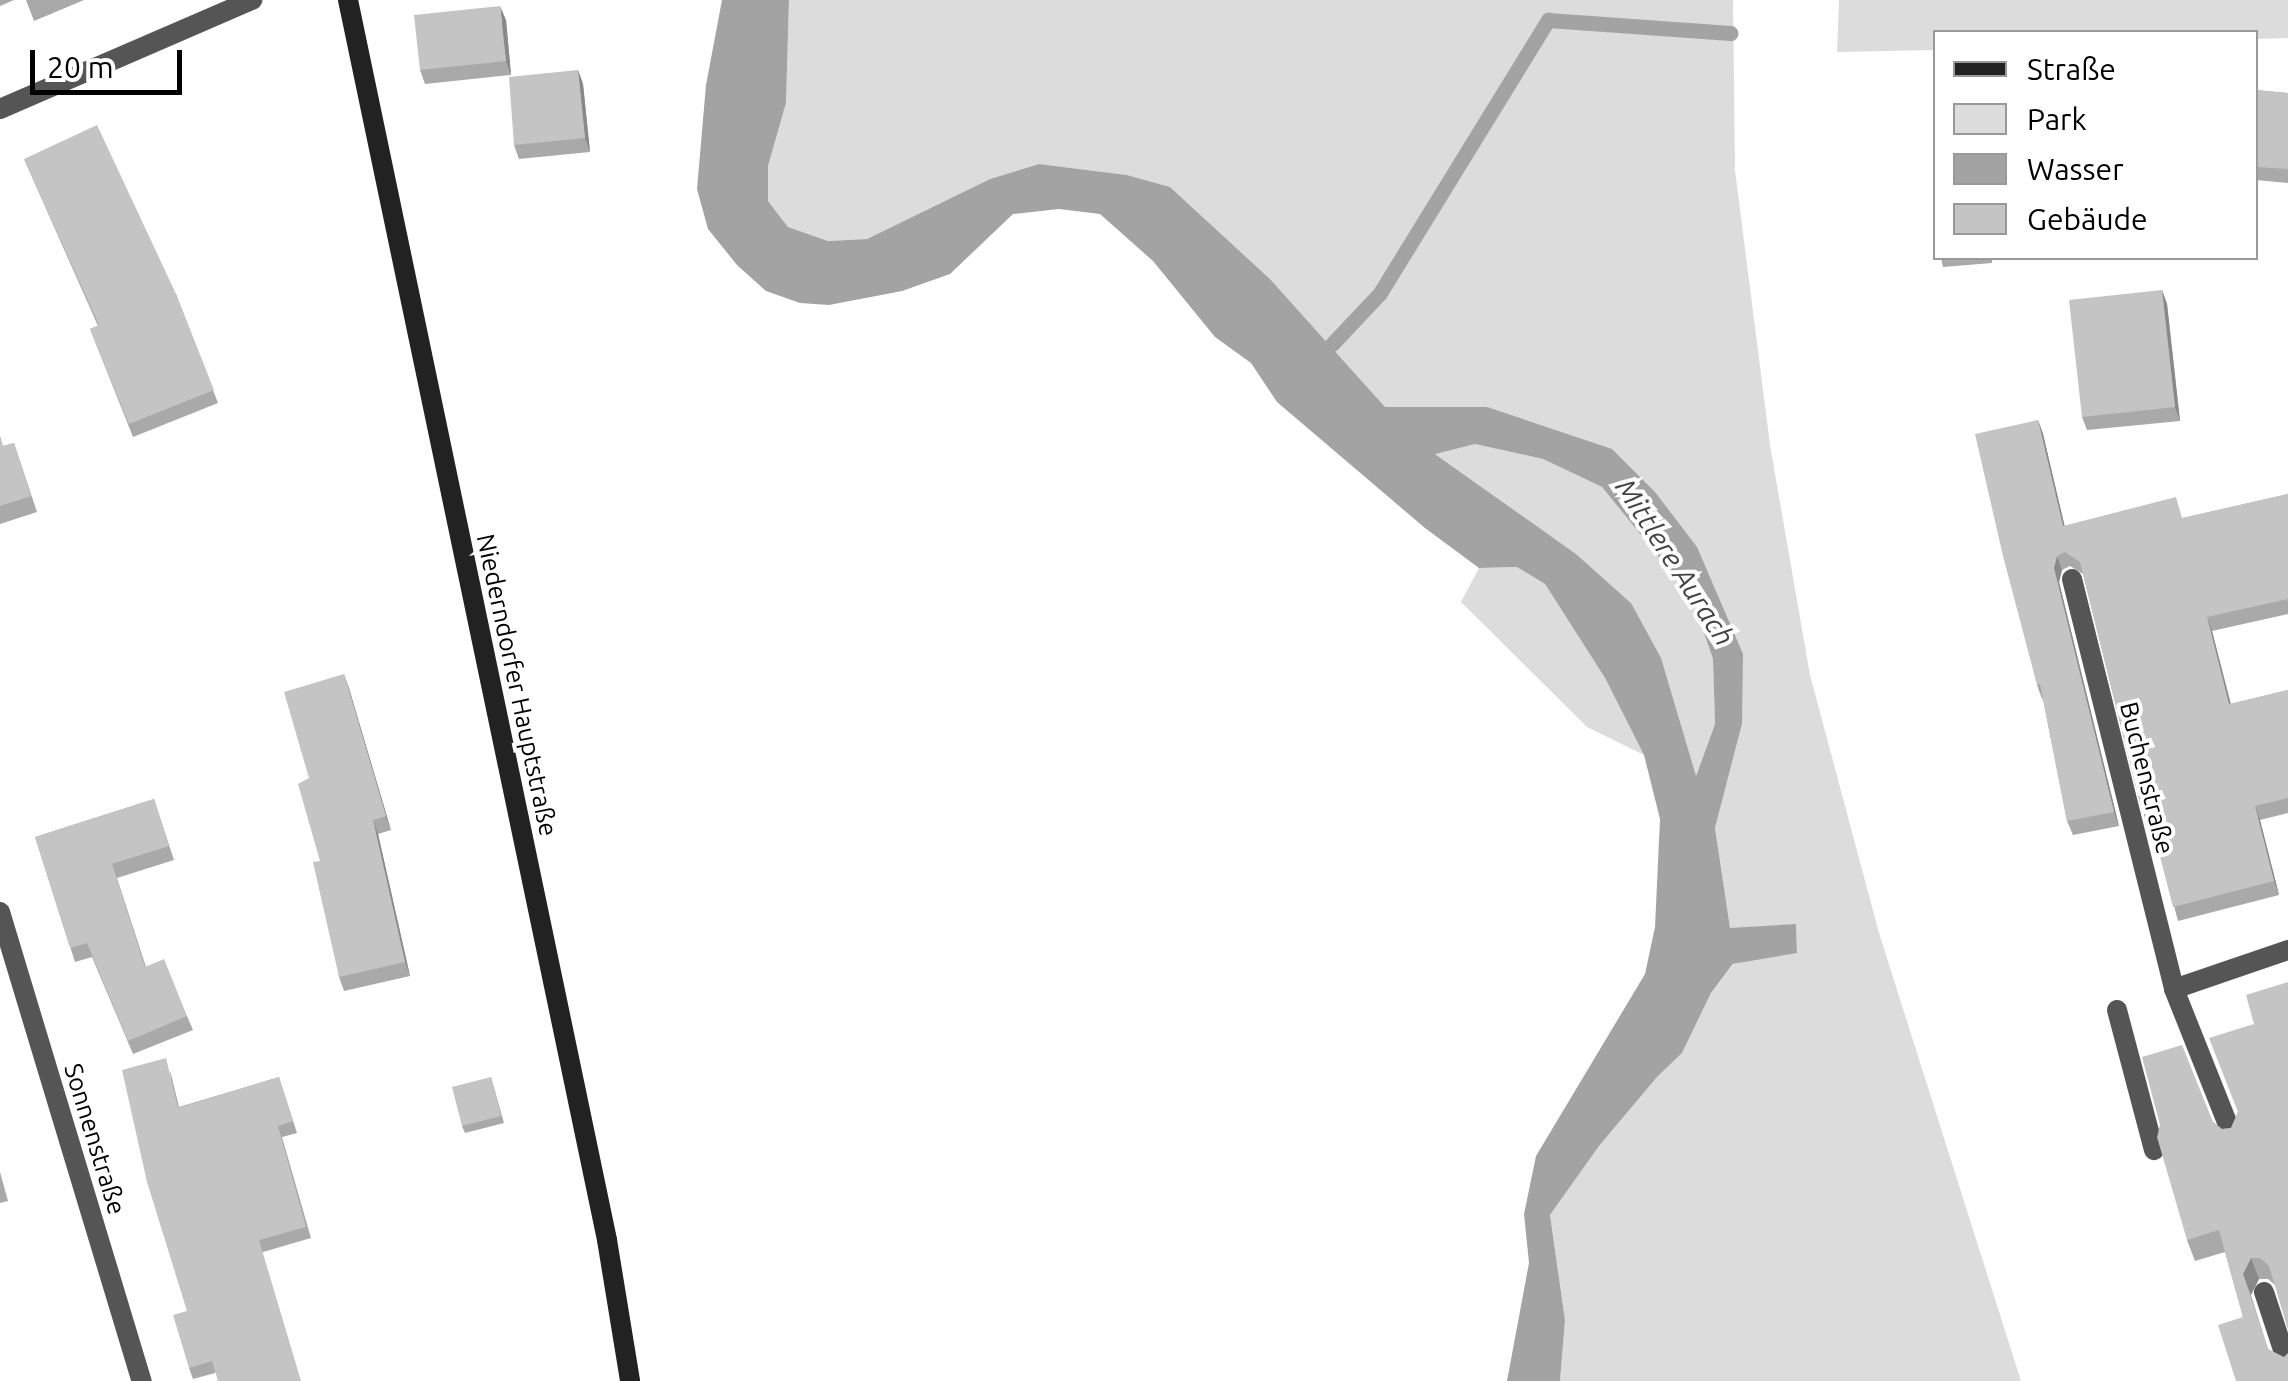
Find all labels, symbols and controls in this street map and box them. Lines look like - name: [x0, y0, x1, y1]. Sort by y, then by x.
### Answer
- scale bar: [35, 30, 188, 92]
- legend: [1933, 30, 2258, 260]
- text: 20 m: [47, 50, 114, 84]
- text: Straße: [2027, 52, 2116, 86]
- text: Park: [2027, 102, 2087, 136]
- text: Wasser: [2027, 152, 2124, 186]
- text: Gebäude: [2027, 202, 2148, 236]
- water label: Mittlere Aurach: [1608, 472, 1742, 652]
- street label: Niederndorfer Hauptstraße: [470, 531, 564, 839]
- street label: Buchenstraße: [2114, 699, 2180, 857]
- street label: Sonnenstraße: [58, 1060, 132, 1218]

